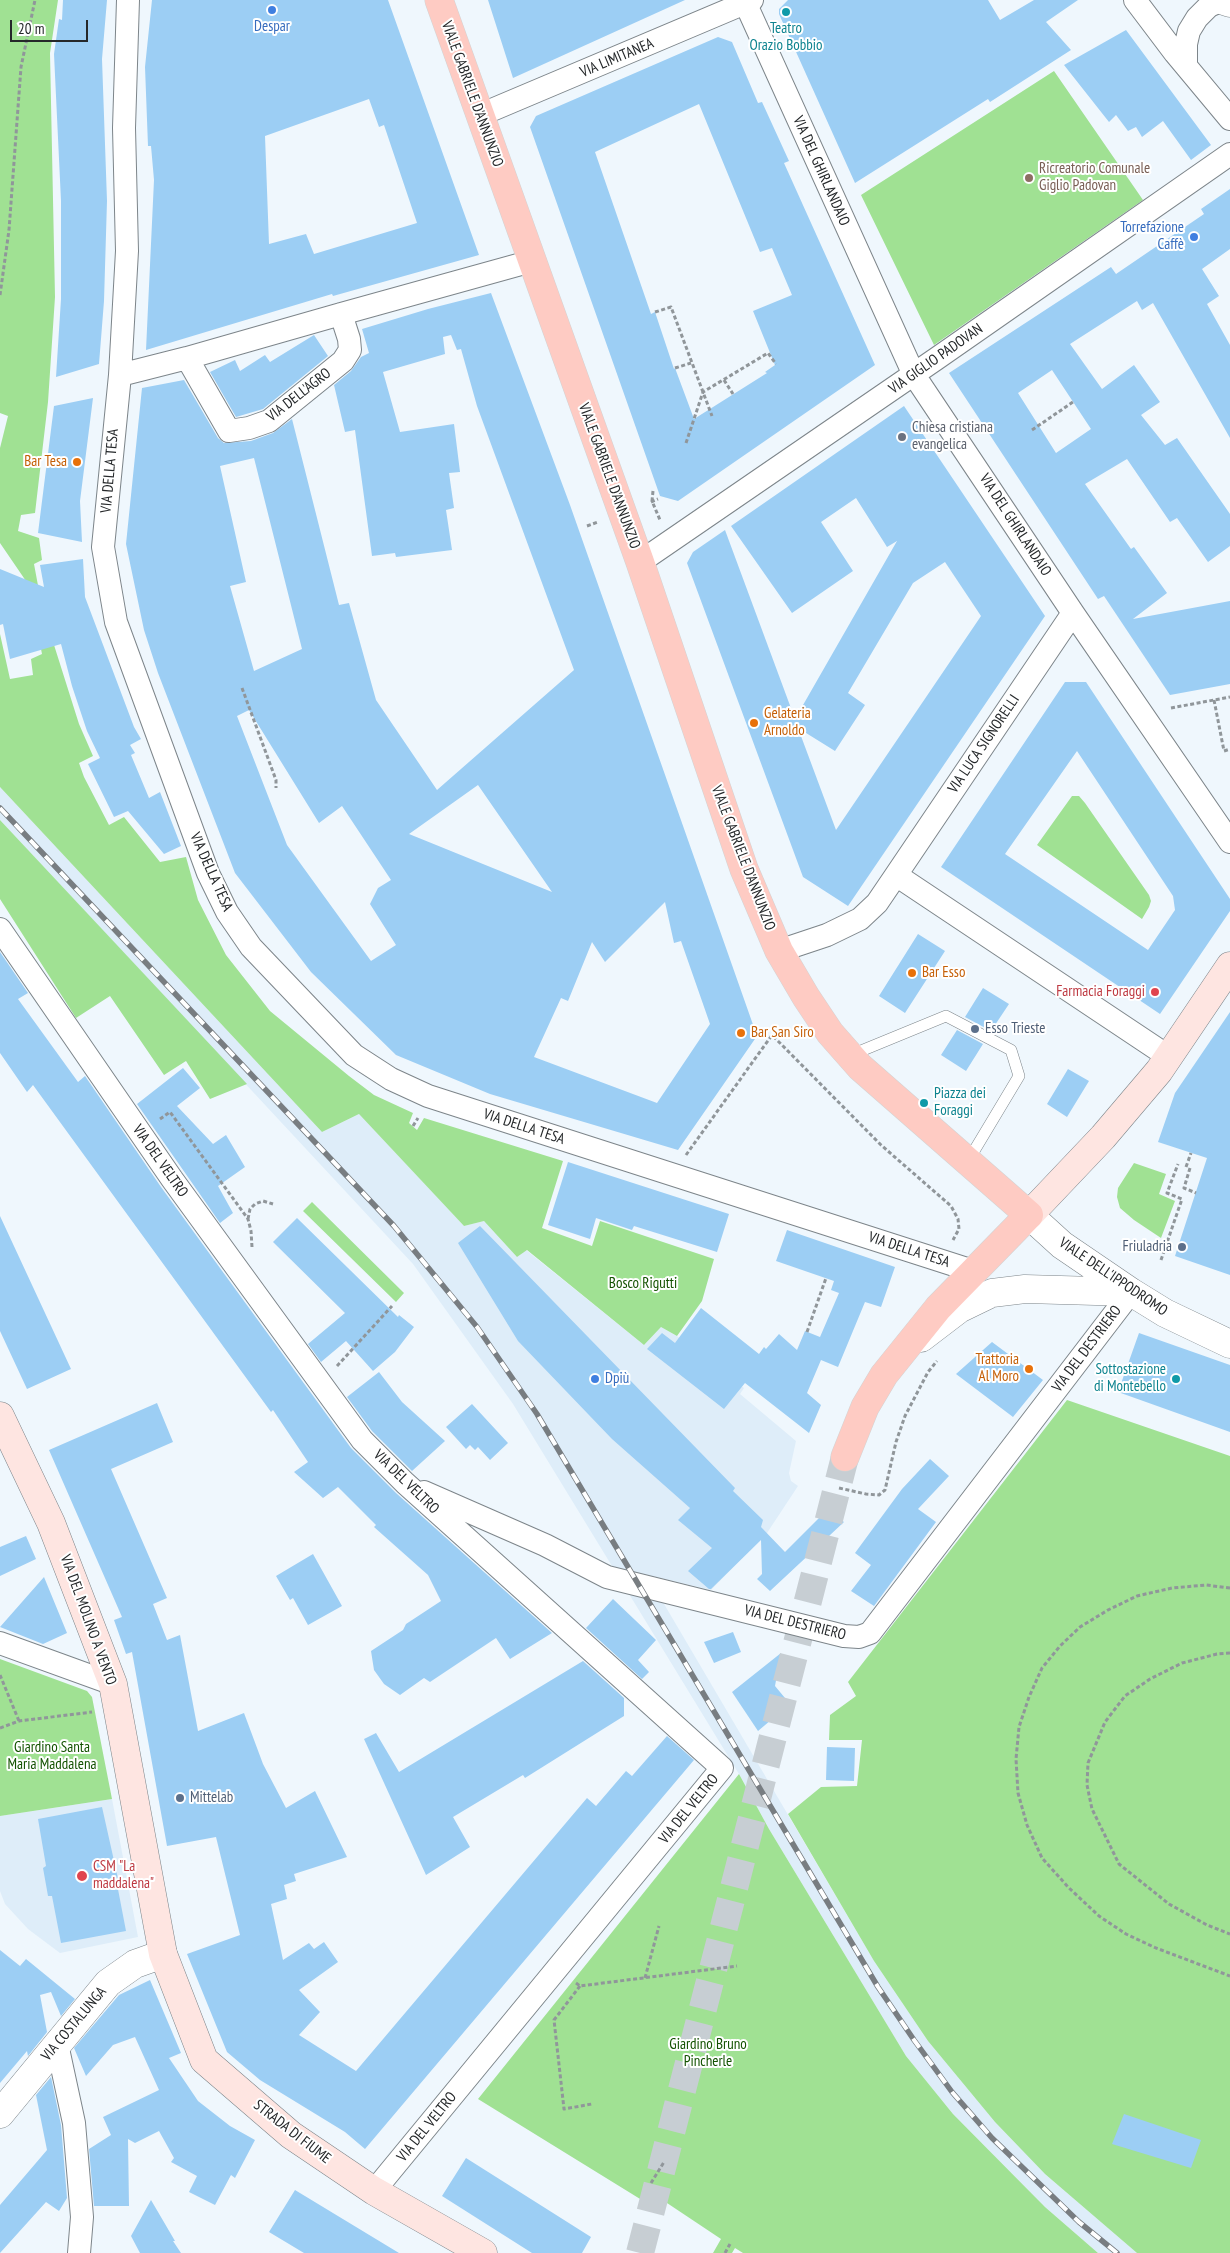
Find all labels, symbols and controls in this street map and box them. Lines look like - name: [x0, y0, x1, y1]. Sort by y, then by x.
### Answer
- marker: Despar: [266, 4, 278, 16]
- marker: Teatro Orazio Bobbio: [780, 6, 792, 18]
- scale bar: [12, 10, 90, 42]
- place label: Despar: [254, 18, 290, 36]
- text: 20 m: [18, 19, 44, 38]
- street label: VIALE GABRIELE D'ANNUNZIO: [437, 19, 507, 169]
- place label: Teatro Orazio Bobbio: [750, 20, 822, 55]
- street label: VIA LIMITANEA: [578, 34, 656, 82]
- street label: VIA DEL GHIRLANDAIO: [789, 113, 853, 229]
- place label: Ricreatorio Comunale Giglio Padovan: [1039, 160, 1150, 195]
- marker: Ricreatorio Comunale Giglio Padovan: [1023, 172, 1035, 184]
- place label: Torrefazione Caffè: [1120, 219, 1184, 254]
- marker: Torrefazione Caffè: [1188, 231, 1200, 243]
- street label: VIA GIGLIO PADOVAN: [886, 320, 986, 398]
- street label: VIA DELL'AGRO: [263, 364, 335, 426]
- street label: VIALE GABRIELE D'ANNUNZIO: [574, 401, 644, 551]
- place label: Chiesa cristiana evangelica: [912, 419, 993, 454]
- street label: VIA DELLA TESA: [97, 428, 123, 514]
- marker: Chiesa cristiana evangelica: [896, 431, 908, 443]
- place label: Bar Tesa: [24, 453, 67, 471]
- marker: Bar Tesa: [71, 456, 83, 468]
- street label: VIA DEL GHIRLANDAIO: [975, 470, 1055, 580]
- street label: VIA LUCA SIGNORELLI: [944, 691, 1024, 797]
- place label: Gelateria Arnoldo: [764, 705, 811, 740]
- marker: Gelateria Arnoldo: [748, 717, 760, 729]
- street label: VIALE GABRIELE D'ANNUNZIO: [707, 783, 779, 933]
- street label: VIA DELLA TESA: [186, 830, 236, 914]
- place label: Bar Esso: [922, 964, 965, 982]
- marker: Bar Esso: [906, 967, 918, 979]
- place label: Farmacia Foraggi: [1056, 983, 1145, 1001]
- marker: Farmacia Foraggi: [1149, 986, 1161, 998]
- place label: Esso Trieste: [985, 1020, 1045, 1038]
- marker: Esso Trieste: [969, 1023, 981, 1035]
- place label: Bar San Siro: [751, 1024, 814, 1042]
- marker: Bar San Siro: [735, 1027, 747, 1039]
- place label: Piazza dei Foraggi: [934, 1085, 986, 1120]
- marker: Piazza dei Foraggi: [918, 1097, 930, 1109]
- street label: VIA DELLA TESA: [481, 1105, 567, 1149]
- street label: VIA DEL VELTRO: [128, 1121, 192, 1201]
- street label: VIA DELLA TESA: [866, 1228, 952, 1272]
- street label: VIALE DELL'IPPODROMO: [1055, 1234, 1171, 1320]
- place label: Friuladria: [1123, 1238, 1172, 1256]
- marker: Friuladria: [1176, 1241, 1188, 1253]
- park label: Bosco Rigutti: [609, 1275, 677, 1293]
- street label: VIA DEL DESTRIERO: [1049, 1302, 1125, 1396]
- place label: Trattoria Al Moro: [975, 1351, 1019, 1386]
- place label: Sottostazione di Montebello: [1094, 1361, 1166, 1396]
- marker: Trattoria Al Moro: [1023, 1363, 1035, 1375]
- place label: Dpiù: [605, 1370, 629, 1388]
- marker: Dpiù: [589, 1373, 601, 1385]
- marker: Sottostazione di Montebello: [1170, 1373, 1182, 1385]
- street label: VIA DEL VELTRO: [369, 1446, 443, 1518]
- street label: VIA DEL MOLINO A VENTO: [56, 1552, 120, 1688]
- street label: VIA DEL DESTRIERO: [742, 1602, 848, 1644]
- park label: Giardino Santa Maria Maddalena: [8, 1739, 96, 1774]
- street label: VIA DEL VELTRO: [655, 1771, 723, 1847]
- place label: Mittelab: [190, 1789, 233, 1807]
- marker: Mittelab: [174, 1792, 186, 1804]
- place label: CSM "La maddalena": [93, 1858, 154, 1893]
- marker: CSM "La maddalena": [75, 1869, 89, 1883]
- street label: VIA COSTALUNGA: [38, 1983, 110, 2065]
- park label: Giardino Bruno Pincherle: [669, 2036, 747, 2071]
- street label: VIA DEL VELTRO: [393, 2089, 461, 2165]
- street label: STRADA DI FIUME: [250, 2096, 334, 2168]

